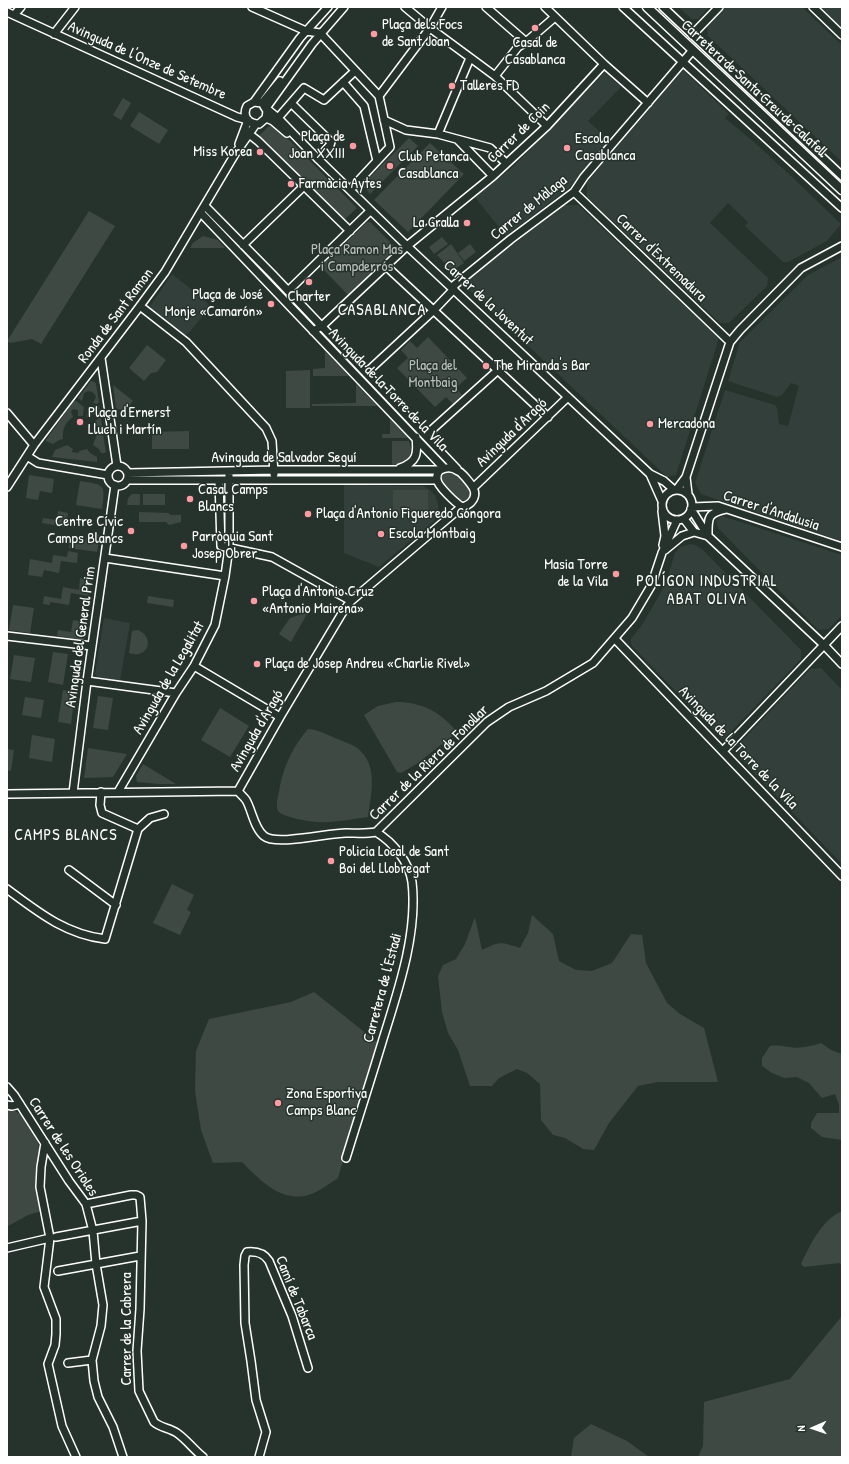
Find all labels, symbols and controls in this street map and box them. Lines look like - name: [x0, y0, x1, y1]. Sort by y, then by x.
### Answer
- place label: Plaça dels Focs de Sant Joan: [382, 16, 463, 51]
- street label: Carretera de Santa Creu de Calafell: [677, 16, 831, 162]
- street label: Avinguda de l'Onze de Setembre: [65, 18, 229, 104]
- marker: Casal de Casablanca: [530, 23, 540, 33]
- marker: Plaça dels Focs de Sant Joan: [369, 29, 379, 39]
- place label: Casal de Casablanca: [505, 34, 565, 69]
- place label: Talleres FD: [460, 77, 519, 95]
- marker: Talleres FD: [447, 81, 457, 91]
- street label: Carrer de Coin: [484, 99, 554, 167]
- place label: Plaça de Joan XXIII: [289, 128, 345, 163]
- place label: Escola Casablanca: [575, 130, 635, 165]
- marker: Plaça de Joan XXIII: [348, 141, 358, 151]
- place label: Miss Korea: [193, 143, 252, 161]
- marker: Escola Casablanca: [562, 143, 572, 153]
- marker: Miss Korea: [255, 147, 265, 157]
- place label: Club Petanca Casablanca: [398, 148, 469, 183]
- marker: Club Petanca Casablanca: [385, 161, 395, 171]
- street label: Carrer de Màlaga: [487, 172, 571, 244]
- place label: Farmàcia Aytes: [299, 175, 381, 193]
- marker: Farmàcia Aytes: [286, 179, 296, 189]
- street label: Carrer d'Extremadura: [612, 210, 710, 306]
- place label: La Gralla: [413, 214, 459, 232]
- marker: La Gralla: [462, 218, 472, 228]
- park label: Plaça Ramon Mas i Campderrós: [311, 241, 403, 276]
- street label: Carrer de la Joventut: [439, 257, 537, 349]
- street label: Ronda de Sant Ramon: [75, 265, 157, 367]
- marker: Charter: [304, 277, 314, 287]
- place label: Plaça de José Monje «Camarón»: [165, 286, 263, 321]
- place label: Charter: [287, 288, 331, 306]
- marker: Plaça de José Monje «Camarón»: [266, 299, 276, 309]
- district label: CASABLANCA: [338, 301, 426, 321]
- street label: Avinguda de la Torre de la Vila: [324, 325, 452, 455]
- park label: Plaça del Montbaig: [408, 357, 458, 392]
- place label: The Miranda's Bar: [494, 357, 590, 375]
- marker: The Miranda's Bar: [481, 361, 491, 371]
- street label: Avinguda d'Aragó: [473, 395, 551, 471]
- place label: Plaça d'Ernerst Lluch i Martín: [88, 404, 170, 439]
- place label: Mercadona: [658, 415, 715, 433]
- marker: Plaça d'Ernerst Lluch i Martín: [75, 417, 85, 427]
- marker: Mercadona: [645, 419, 655, 429]
- street label: Avinguda de Salvador Seguí: [211, 449, 357, 467]
- place label: Casal Camps Blancs: [198, 481, 268, 516]
- street label: Carrer d'Andalusia: [721, 487, 821, 535]
- marker: Casal Camps Blancs: [185, 494, 195, 504]
- place label: Plaça d'Antonio Figueredo Góngora: [316, 505, 501, 523]
- marker: Plaça d'Antonio Figueredo Góngora: [303, 509, 313, 519]
- place label: Centre Cívic Camps Blancs: [47, 513, 123, 548]
- place label: Escola Montbaig: [389, 525, 476, 543]
- marker: Centre Cívic Camps Blancs: [126, 526, 136, 536]
- place label: Parròquia Sant Josep Obrer: [192, 528, 273, 563]
- marker: Escola Montbaig: [376, 529, 386, 539]
- marker: Parròquia Sant Josep Obrer: [179, 541, 189, 551]
- place label: Masia Torre de la Vila: [544, 556, 608, 591]
- street label: Avinguda del General Prim: [62, 565, 100, 709]
- marker: Masia Torre de la Vila: [611, 569, 621, 579]
- district label: POLÍGON INDUSTRIAL ABAT OLIVA: [636, 572, 778, 610]
- place label: Plaça d'Antonio Cruz «Antonio Mairena»: [262, 583, 374, 618]
- marker: Plaça d'Antonio Cruz «Antonio Mairena»: [249, 596, 259, 606]
- street label: Avinguda de la Legalitat: [129, 618, 209, 738]
- place label: Plaça de Josep Andreu «Charlie Rivel»: [265, 655, 471, 673]
- marker: Plaça de Josep Andreu «Charlie Rivel»: [252, 659, 262, 669]
- street label: Avinguda de la Torre de la Vila: [674, 683, 802, 813]
- street label: Avinguda d'Aragó: [226, 687, 288, 775]
- street label: Carrer de la Riera de Fonollar: [366, 701, 492, 825]
- district label: CAMPS BLANCS: [14, 826, 118, 846]
- place label: Policia Local de Sant Boi del Llobregat: [339, 843, 449, 878]
- marker: Policia Local de Sant Boi del Llobregat: [326, 856, 336, 866]
- street label: Carretera de l'Estadi: [360, 931, 406, 1045]
- place label: Zona Esportiva Camps Blanc: [286, 1085, 367, 1120]
- street label: Carrer de les Orioles: [24, 1094, 102, 1200]
- marker: Zona Esportiva Camps Blanc: [273, 1098, 283, 1108]
- street label: Camí de Tabarca: [271, 1253, 321, 1343]
- street label: Carrer de la Cabrera: [118, 1272, 136, 1386]
- north arrow: [793, 1408, 833, 1448]
- text: N: [794, 1425, 808, 1432]

